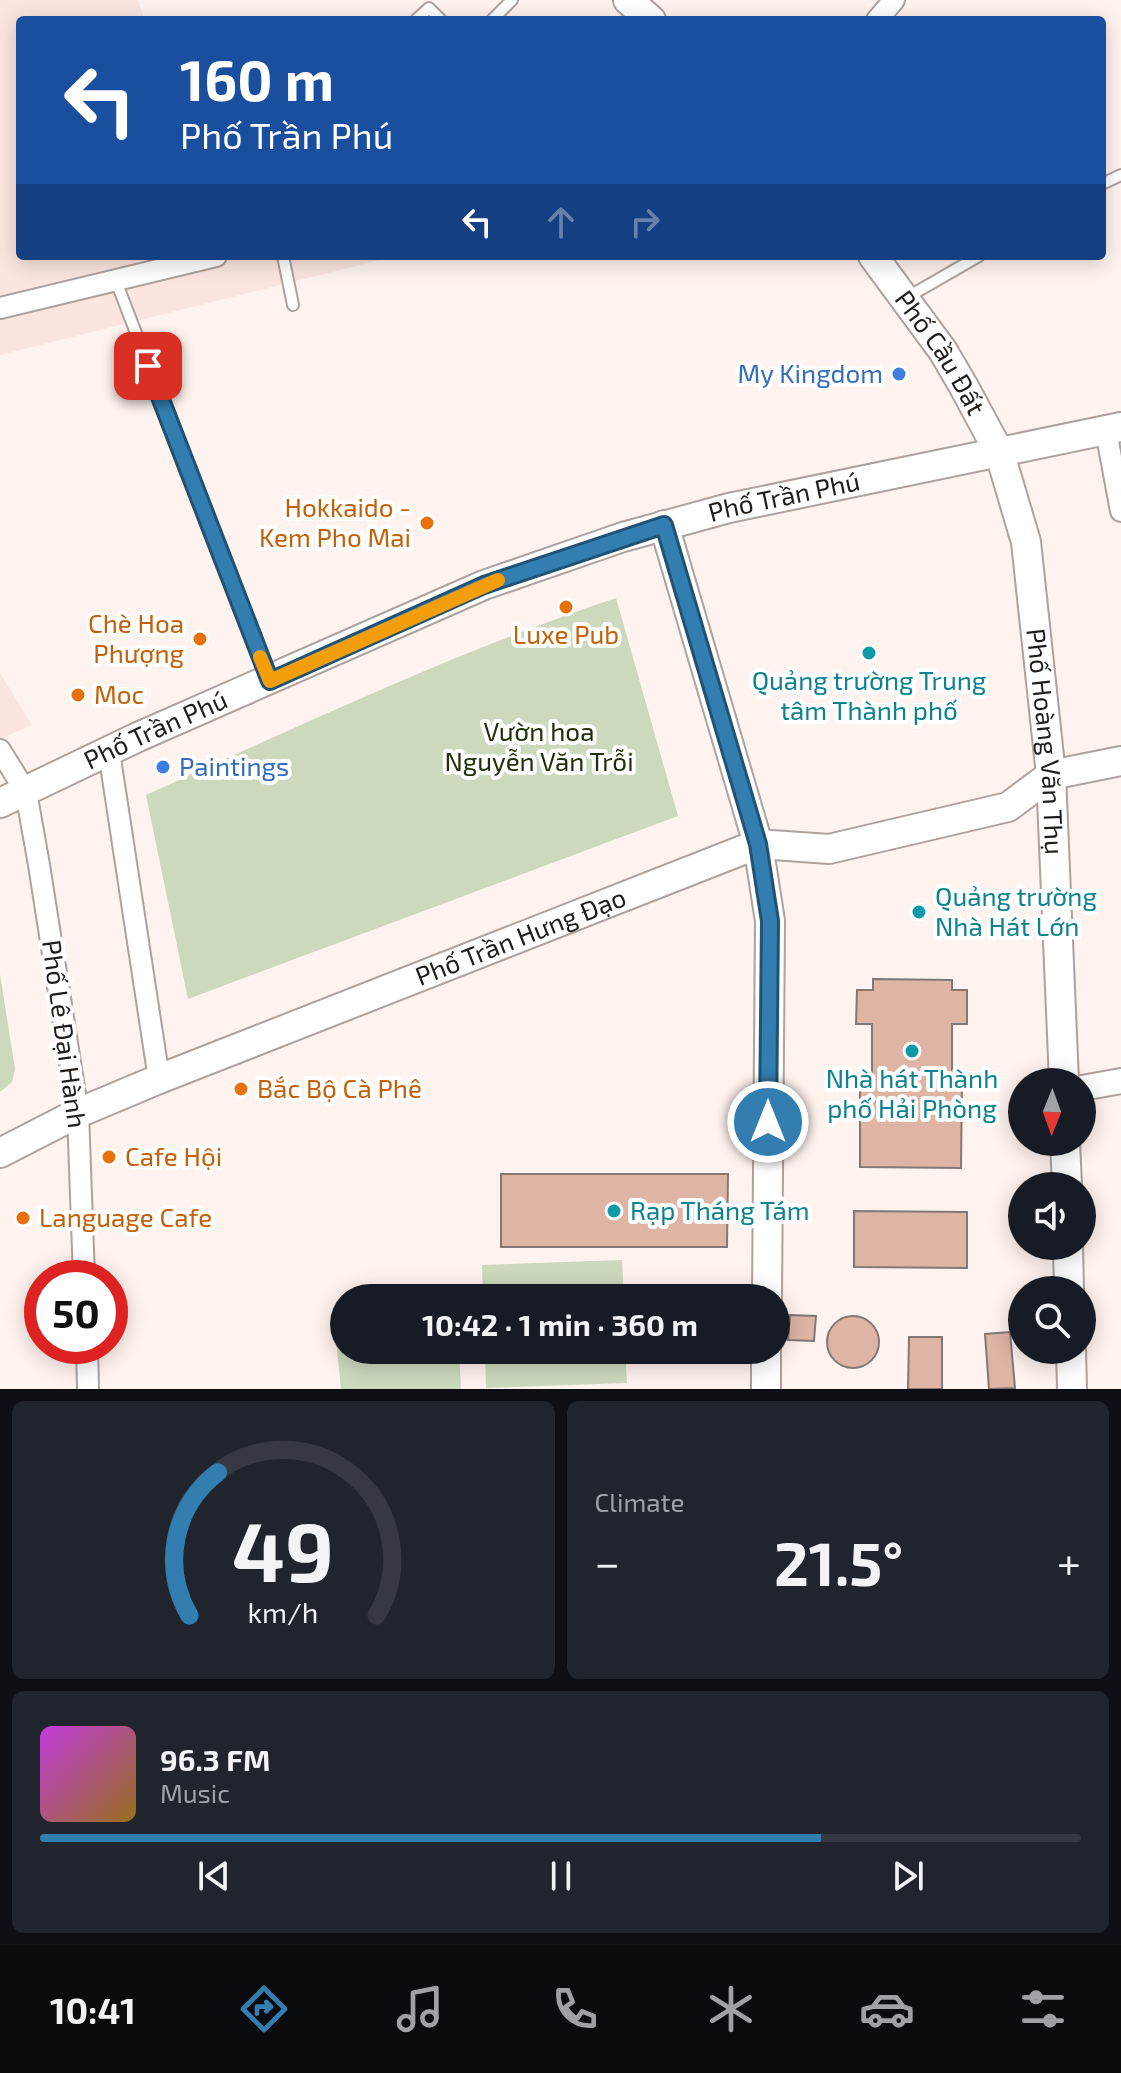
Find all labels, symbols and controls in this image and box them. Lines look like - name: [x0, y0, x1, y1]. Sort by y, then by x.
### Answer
- text: 160 m: [180, 45, 334, 112]
- icon: left: [48, 48, 152, 152]
- text: Phố Trần Phú: [180, 113, 393, 156]
- icon: left: [455, 200, 499, 244]
- icon: ahead: [539, 200, 583, 244]
- icon: right: [623, 200, 667, 244]
- street label: Phố Cầu Đất: [889, 284, 993, 420]
- pin: [114, 332, 182, 400]
- icon: arrive: [126, 344, 170, 388]
- place label: My Kingdom: [737, 357, 883, 388]
- marker: My Kingdom: [890, 365, 908, 383]
- street label: Phố Trần Phú: [704, 464, 862, 527]
- place label: Hokkaido - Kem Pho Mai: [259, 491, 411, 552]
- marker: Hokkaido - Kem Pho Mai: [418, 514, 436, 532]
- marker: Luxe Pub: [557, 598, 575, 616]
- place label: Chè Hoa Phượng: [88, 607, 184, 668]
- place label: Luxe Pub: [513, 618, 619, 649]
- street label: Phố Hoàng Văn Thụ: [1021, 627, 1071, 855]
- marker: Chè Hoa Phượng: [191, 630, 209, 648]
- marker: Quảng trường Trung tâm Thành phố: [860, 644, 878, 662]
- place label: Quảng trường Trung tâm Thành phố: [752, 664, 986, 725]
- place label: Moc: [94, 678, 144, 709]
- street label: Phố Trần Phú: [78, 683, 232, 775]
- marker: Moc: [69, 686, 87, 704]
- park label: Vườn hoa Nguyễn Văn Trỗi: [444, 715, 634, 776]
- place label: Paintings: [179, 750, 289, 781]
- marker: Paintings: [154, 758, 172, 776]
- street label: Phố Trần Hưng Đạo: [410, 880, 630, 991]
- place label: Quảng trường Nhà Hát Lớn: [935, 880, 1097, 941]
- marker: Quảng trường Nhà Hát Lớn: [910, 903, 928, 921]
- street label: Phố Lê Đại Hành: [37, 938, 94, 1130]
- marker: Nhà hát Thành phố Hải Phòng: [903, 1042, 921, 1060]
- place label: Nhà hát Thành phố Hải Phòng: [826, 1062, 998, 1123]
- north arrow: [1008, 1068, 1096, 1156]
- map controls: [1008, 1068, 1096, 1364]
- place label: Bắc Bộ Cà Phê: [257, 1072, 422, 1103]
- marker: Bắc Bộ Cà Phê: [232, 1080, 250, 1098]
- position arrow: [726, 1080, 810, 1164]
- place label: Cafe Hội: [125, 1140, 222, 1171]
- marker: Cafe Hội: [100, 1148, 118, 1166]
- button: sound: [1008, 1172, 1096, 1260]
- place label: Rạp Tháng Tám: [630, 1194, 810, 1225]
- place label: Language Cafe: [39, 1201, 212, 1232]
- marker: Rạp Tháng Tám: [605, 1202, 623, 1220]
- marker: Language Cafe: [14, 1209, 32, 1227]
- speed limit sign: 50: [24, 1260, 128, 1364]
- button: search: [1008, 1276, 1096, 1364]
- text: 10:42 · 1 min · 360 m: [422, 1306, 698, 1342]
- text: Climate: [595, 1486, 684, 1517]
- text: 49: [232, 1499, 334, 1599]
- text: 21.5°: [774, 1526, 903, 1598]
- text: −: [595, 1535, 620, 1588]
- text: +: [1057, 1535, 1081, 1588]
- text: km/h: [248, 1594, 319, 1629]
- text: 96.3 FM: [160, 1741, 270, 1777]
- text: Music: [160, 1777, 230, 1808]
- icon: previous: [192, 1854, 236, 1898]
- icon: pause: [539, 1854, 583, 1898]
- icon: next: [886, 1854, 930, 1898]
- icon: directions: [236, 1981, 292, 2037]
- icon: music: [392, 1981, 448, 2037]
- icon: phone: [547, 1981, 603, 2037]
- icon: climate: [703, 1981, 759, 2037]
- icon: car: [859, 1981, 915, 2037]
- icon: filters: [1015, 1981, 1071, 2037]
- text: 10:41: [50, 1988, 136, 2031]

